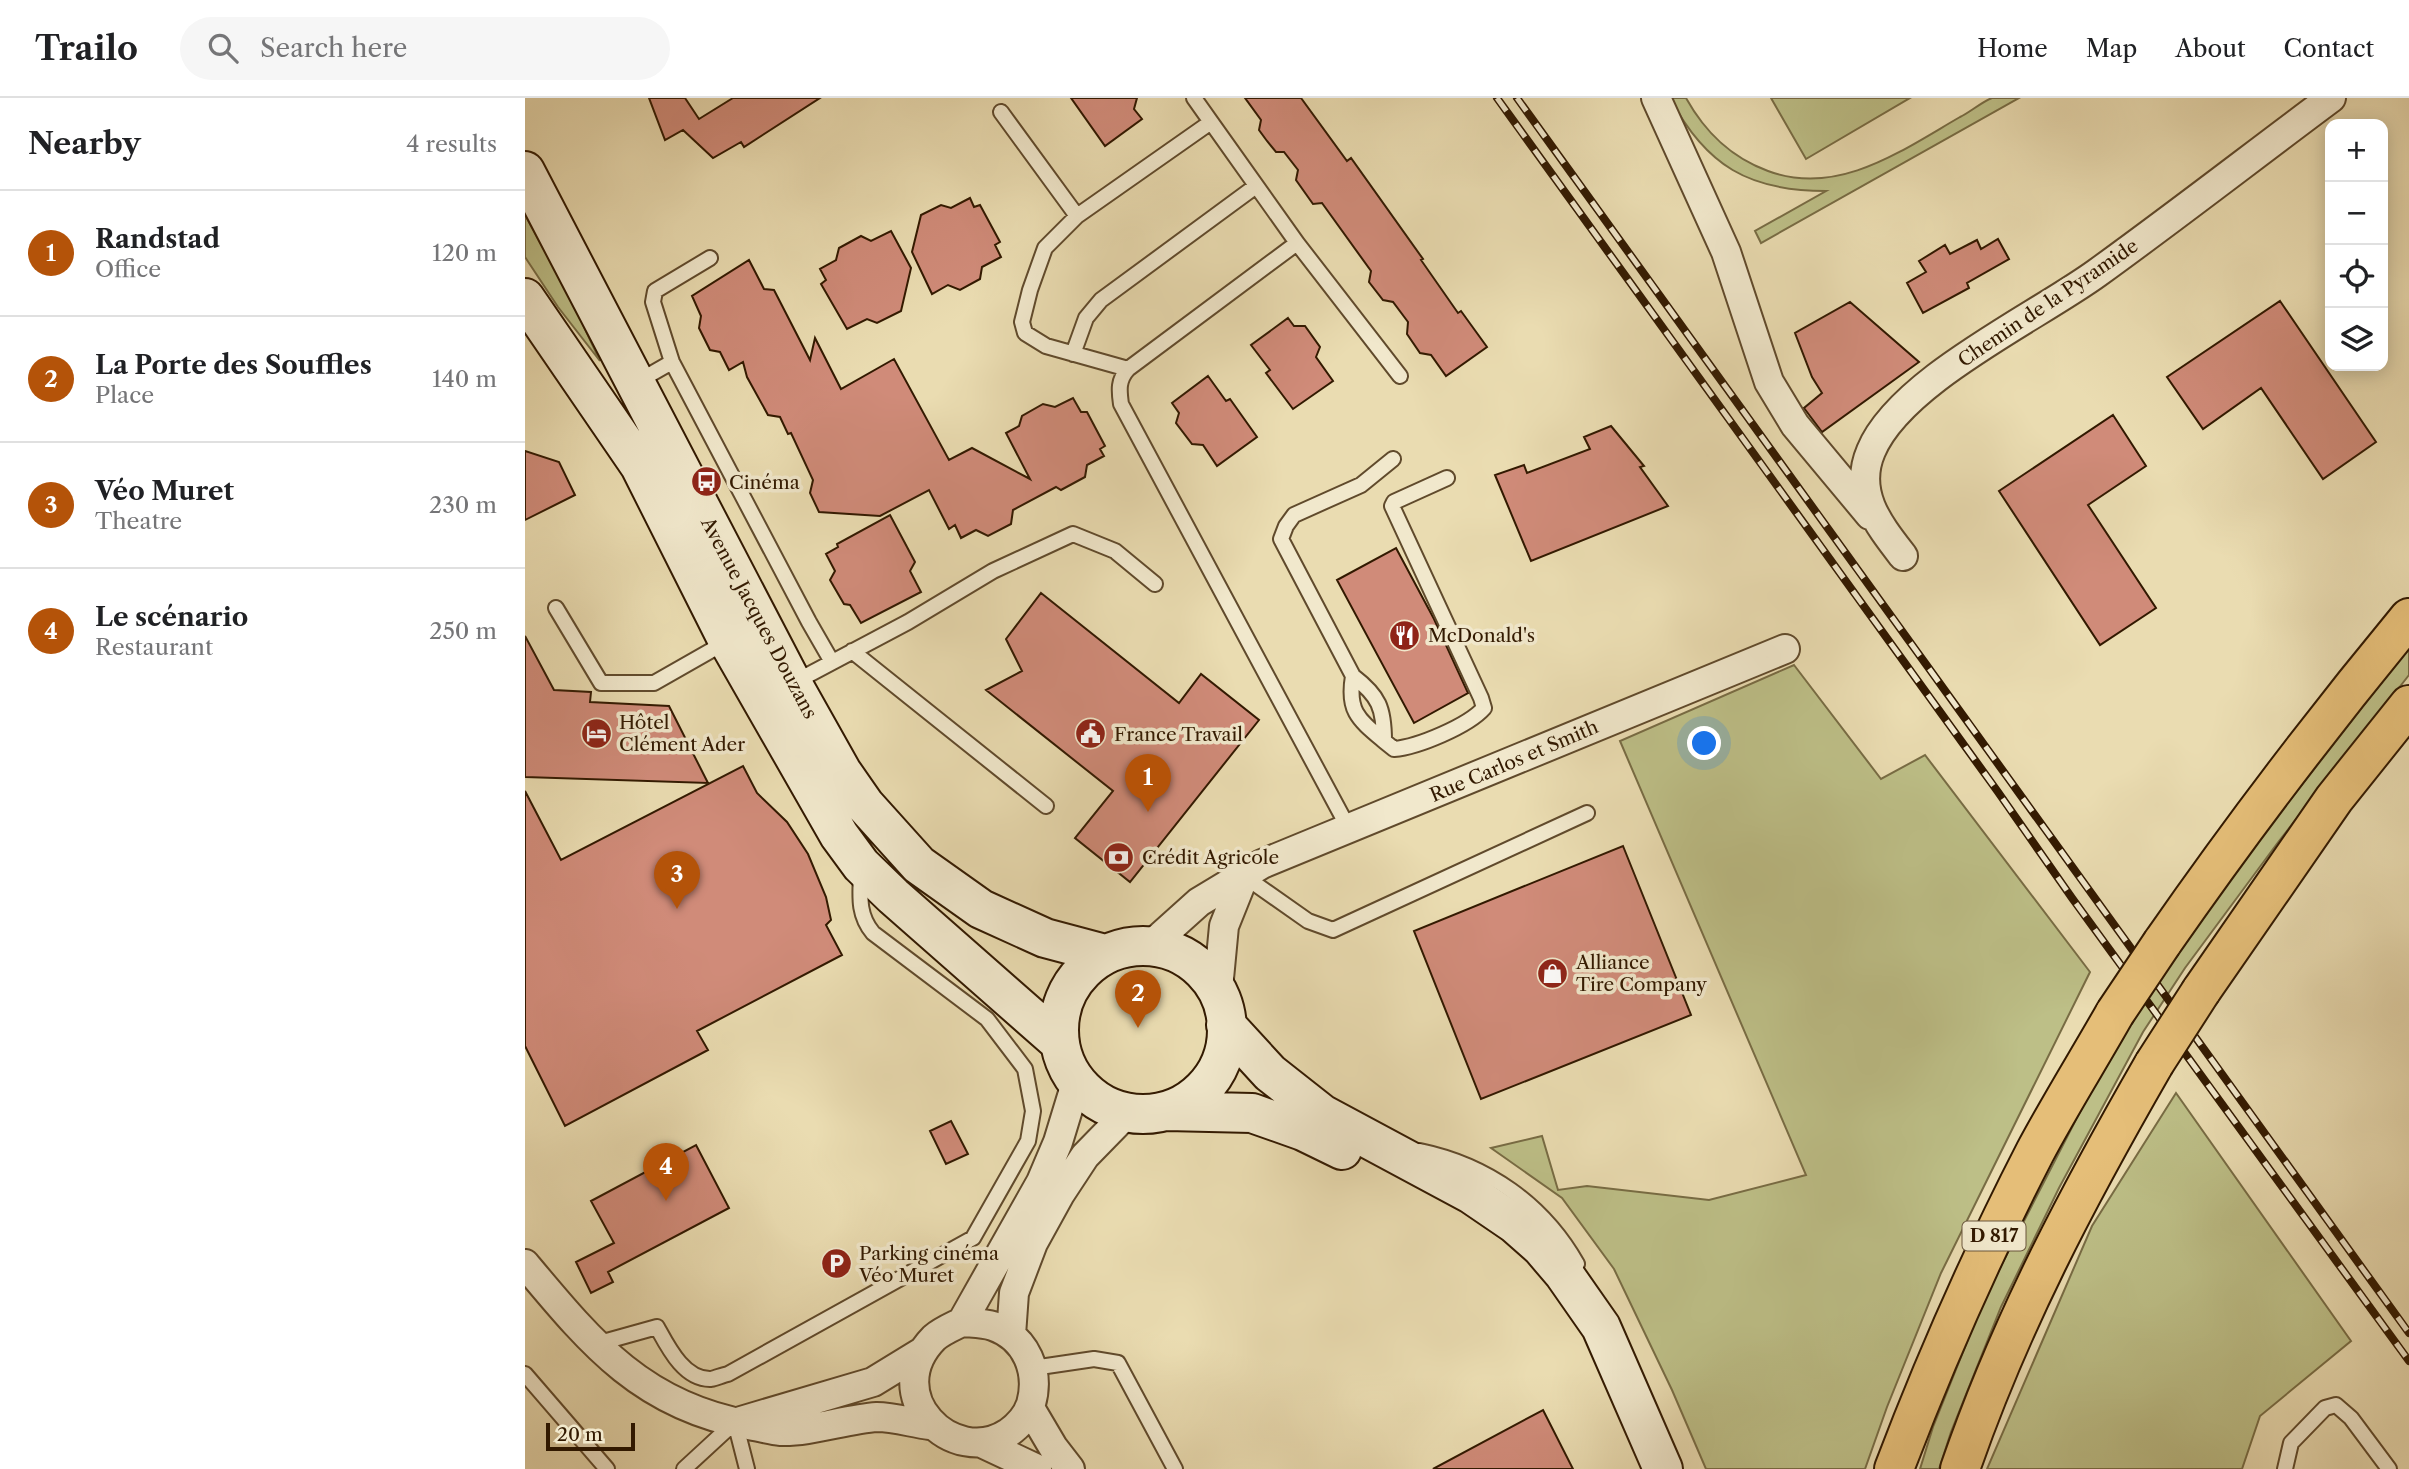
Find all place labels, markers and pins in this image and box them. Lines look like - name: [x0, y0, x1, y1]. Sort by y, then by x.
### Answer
- bus stop icon: Cinéma: [689, 465, 723, 499]
- place label: Cinéma: [729, 471, 800, 494]
- restaurant icon: McDonald's: [1388, 618, 1422, 652]
- place label: McDonald's: [1428, 624, 1535, 647]
- place label: Hôtel Clément Ader: [619, 711, 745, 756]
- hotel icon: Hôtel Clément Ader: [579, 716, 613, 750]
- public building icon: France Travail: [1074, 717, 1108, 751]
- place label: France Travail: [1114, 723, 1243, 746]
- pin: 1: [1125, 754, 1171, 812]
- bank icon: Crédit Agricole: [1102, 840, 1136, 874]
- place label: Crédit Agricole: [1142, 846, 1279, 869]
- pin: 3: [654, 851, 700, 909]
- place label: Alliance Tire Company: [1575, 951, 1707, 996]
- shop icon: Alliance Tire Company: [1536, 956, 1570, 990]
- pin: 2: [1115, 970, 1161, 1028]
- pin: 4: [643, 1143, 689, 1201]
- place label: Parking cinéma Véo Muret: [858, 1242, 999, 1287]
- parking icon: Parking cinéma Véo Muret: [819, 1247, 853, 1281]

